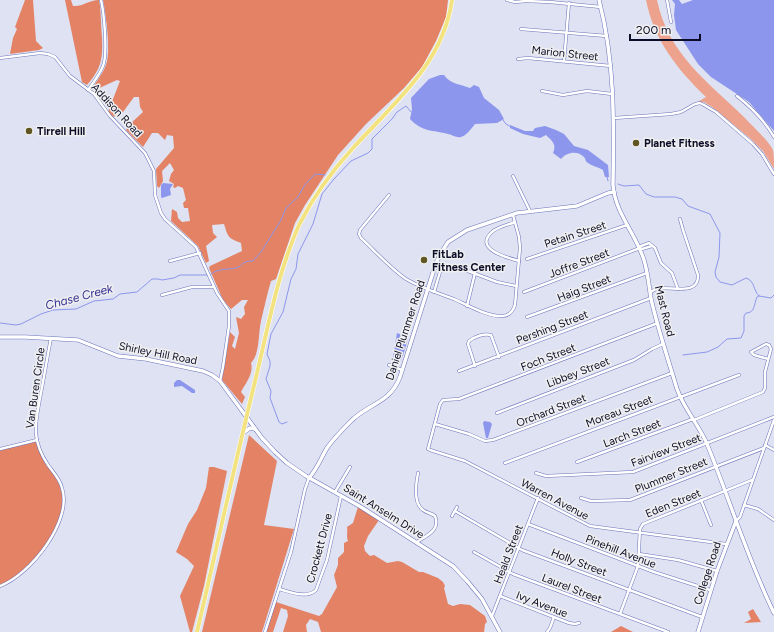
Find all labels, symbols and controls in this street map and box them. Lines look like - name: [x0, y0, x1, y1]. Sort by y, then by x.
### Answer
- scale bar: [630, 16, 700, 42]
- text: 200 m: [636, 23, 671, 37]
- street label: Marion Street: [531, 44, 599, 63]
- street label: Addison Road: [89, 81, 145, 140]
- place label: Tirrell Hill: [37, 125, 86, 138]
- marker: Tirrell Hill: [24, 126, 34, 136]
- place label: Planet Fitness: [644, 137, 715, 150]
- marker: Planet Fitness: [631, 138, 641, 148]
- street label: Petain Street: [543, 218, 608, 251]
- street label: Joffre Street: [547, 246, 611, 281]
- place label: FitLab Fitness Center: [432, 248, 506, 274]
- marker: FitLab Fitness Center: [419, 255, 429, 265]
- street label: Haig Street: [556, 272, 613, 305]
- street label: Daniel Plummer Road: [383, 278, 428, 382]
- water label: Chase Creek: [44, 281, 115, 313]
- street label: Mast Road: [652, 284, 677, 338]
- street label: Pershing Street: [514, 308, 590, 347]
- street label: Shirley Hill Road: [118, 340, 198, 367]
- street label: Foch Street: [519, 341, 578, 374]
- street label: Van Buren Circle: [23, 347, 48, 429]
- street label: Libbey Street: [545, 355, 611, 390]
- street label: Orchard Street: [514, 391, 588, 430]
- street label: Moreau Street: [584, 393, 655, 430]
- street label: Larch Street: [602, 417, 663, 450]
- street label: Fairview Street: [629, 431, 703, 470]
- street label: Plummer Street: [633, 455, 709, 496]
- street label: Warren Avenue: [519, 476, 591, 523]
- street label: Saint Anselm Drive: [341, 481, 426, 541]
- street label: Eden Street: [644, 486, 703, 520]
- street label: Crockett Drive: [304, 512, 335, 584]
- street label: Heald Street: [491, 523, 526, 586]
- street label: Pinehill Avenue: [584, 532, 658, 571]
- street label: College Road: [691, 540, 724, 606]
- street label: Holly Street: [549, 546, 609, 579]
- street label: Laurel Street: [540, 571, 604, 606]
- street label: Ivy Avenue: [514, 589, 570, 620]

